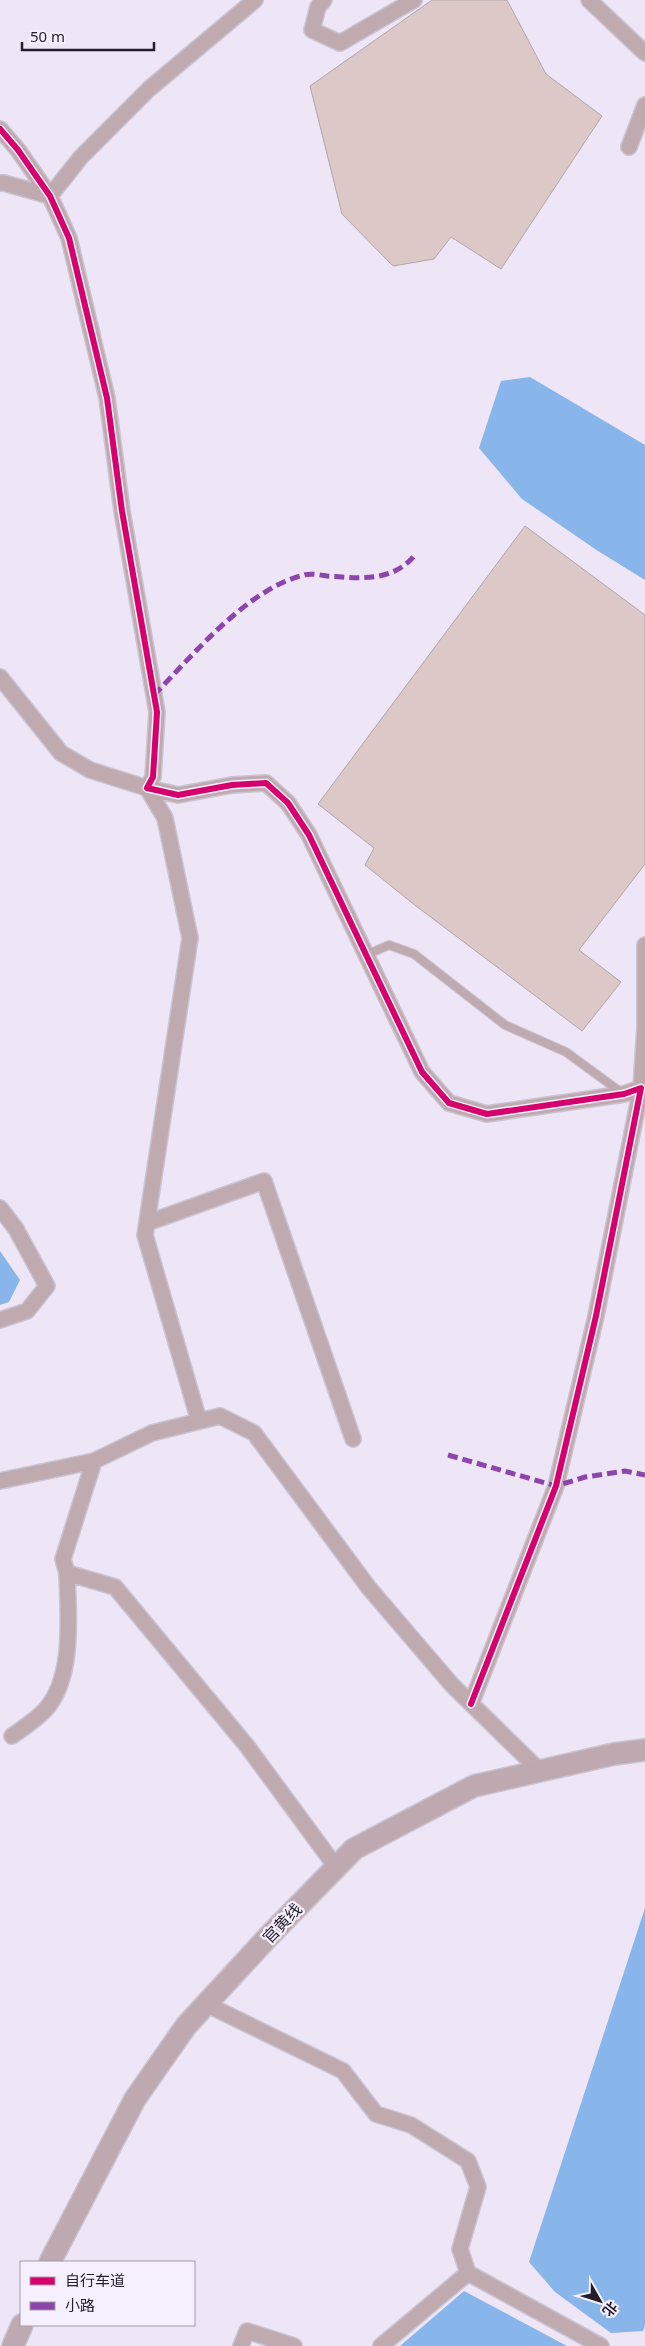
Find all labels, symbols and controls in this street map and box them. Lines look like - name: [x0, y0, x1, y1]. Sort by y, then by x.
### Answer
- scale bar: [22, 20, 155, 52]
- text: 50 m: [30, 26, 65, 46]
- street label: 官黄线: [257, 1898, 307, 1948]
- legend: [20, 2261, 195, 2326]
- text: 自行车道: [65, 2270, 125, 2290]
- north arrow: [575, 2276, 625, 2326]
- text: 小路: [65, 2295, 95, 2315]
- text: 北: [599, 2298, 622, 2321]

